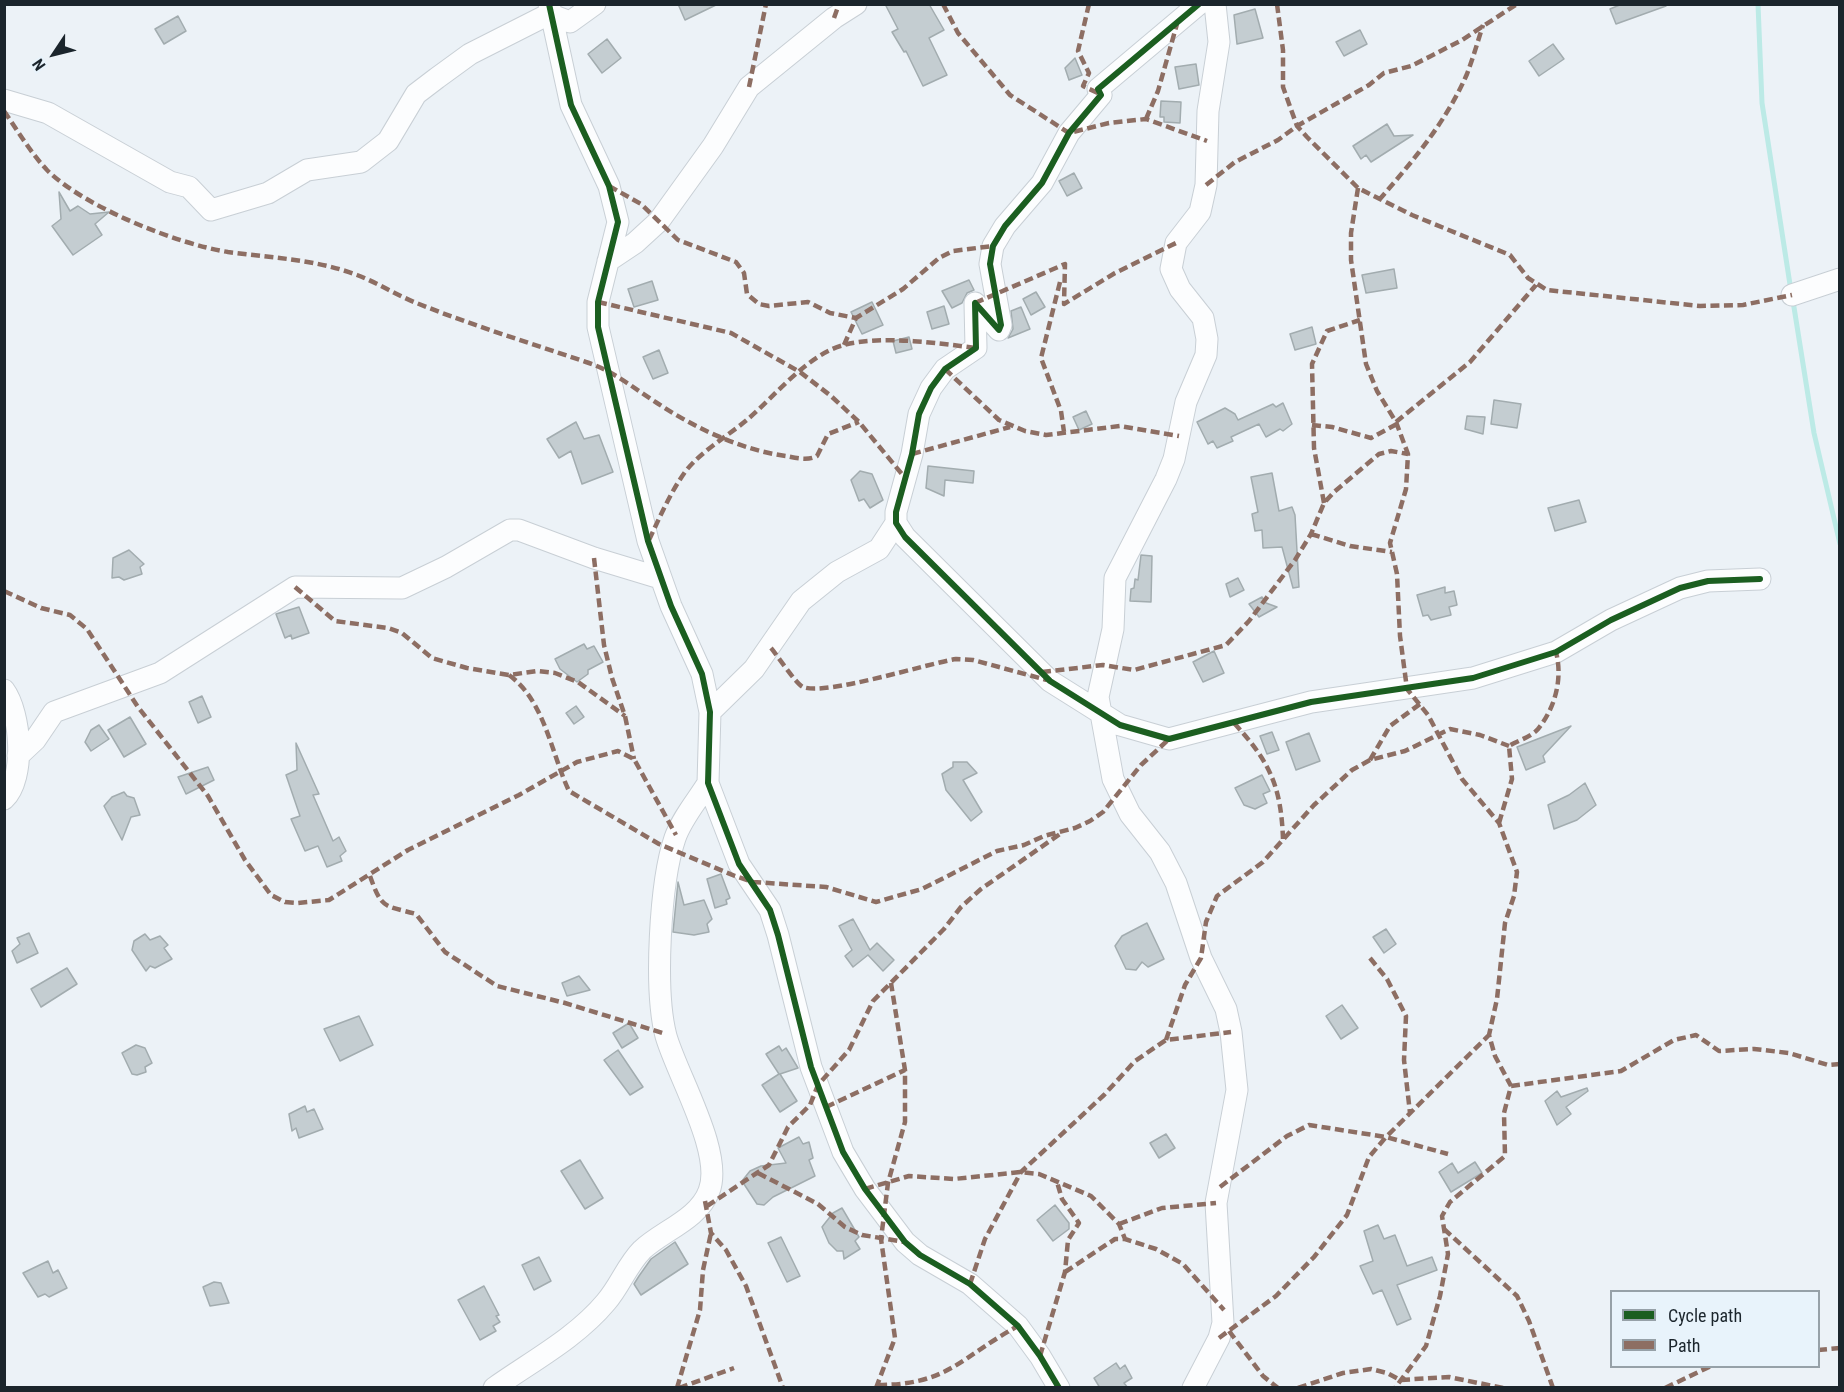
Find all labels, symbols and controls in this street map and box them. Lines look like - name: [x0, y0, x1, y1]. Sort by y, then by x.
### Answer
- north arrow: [24, 24, 84, 84]
- text: N: [28, 55, 49, 74]
- legend: [1610, 1290, 1820, 1368]
- text: Cycle path: [1668, 1305, 1742, 1326]
- text: Path: [1668, 1335, 1701, 1356]

